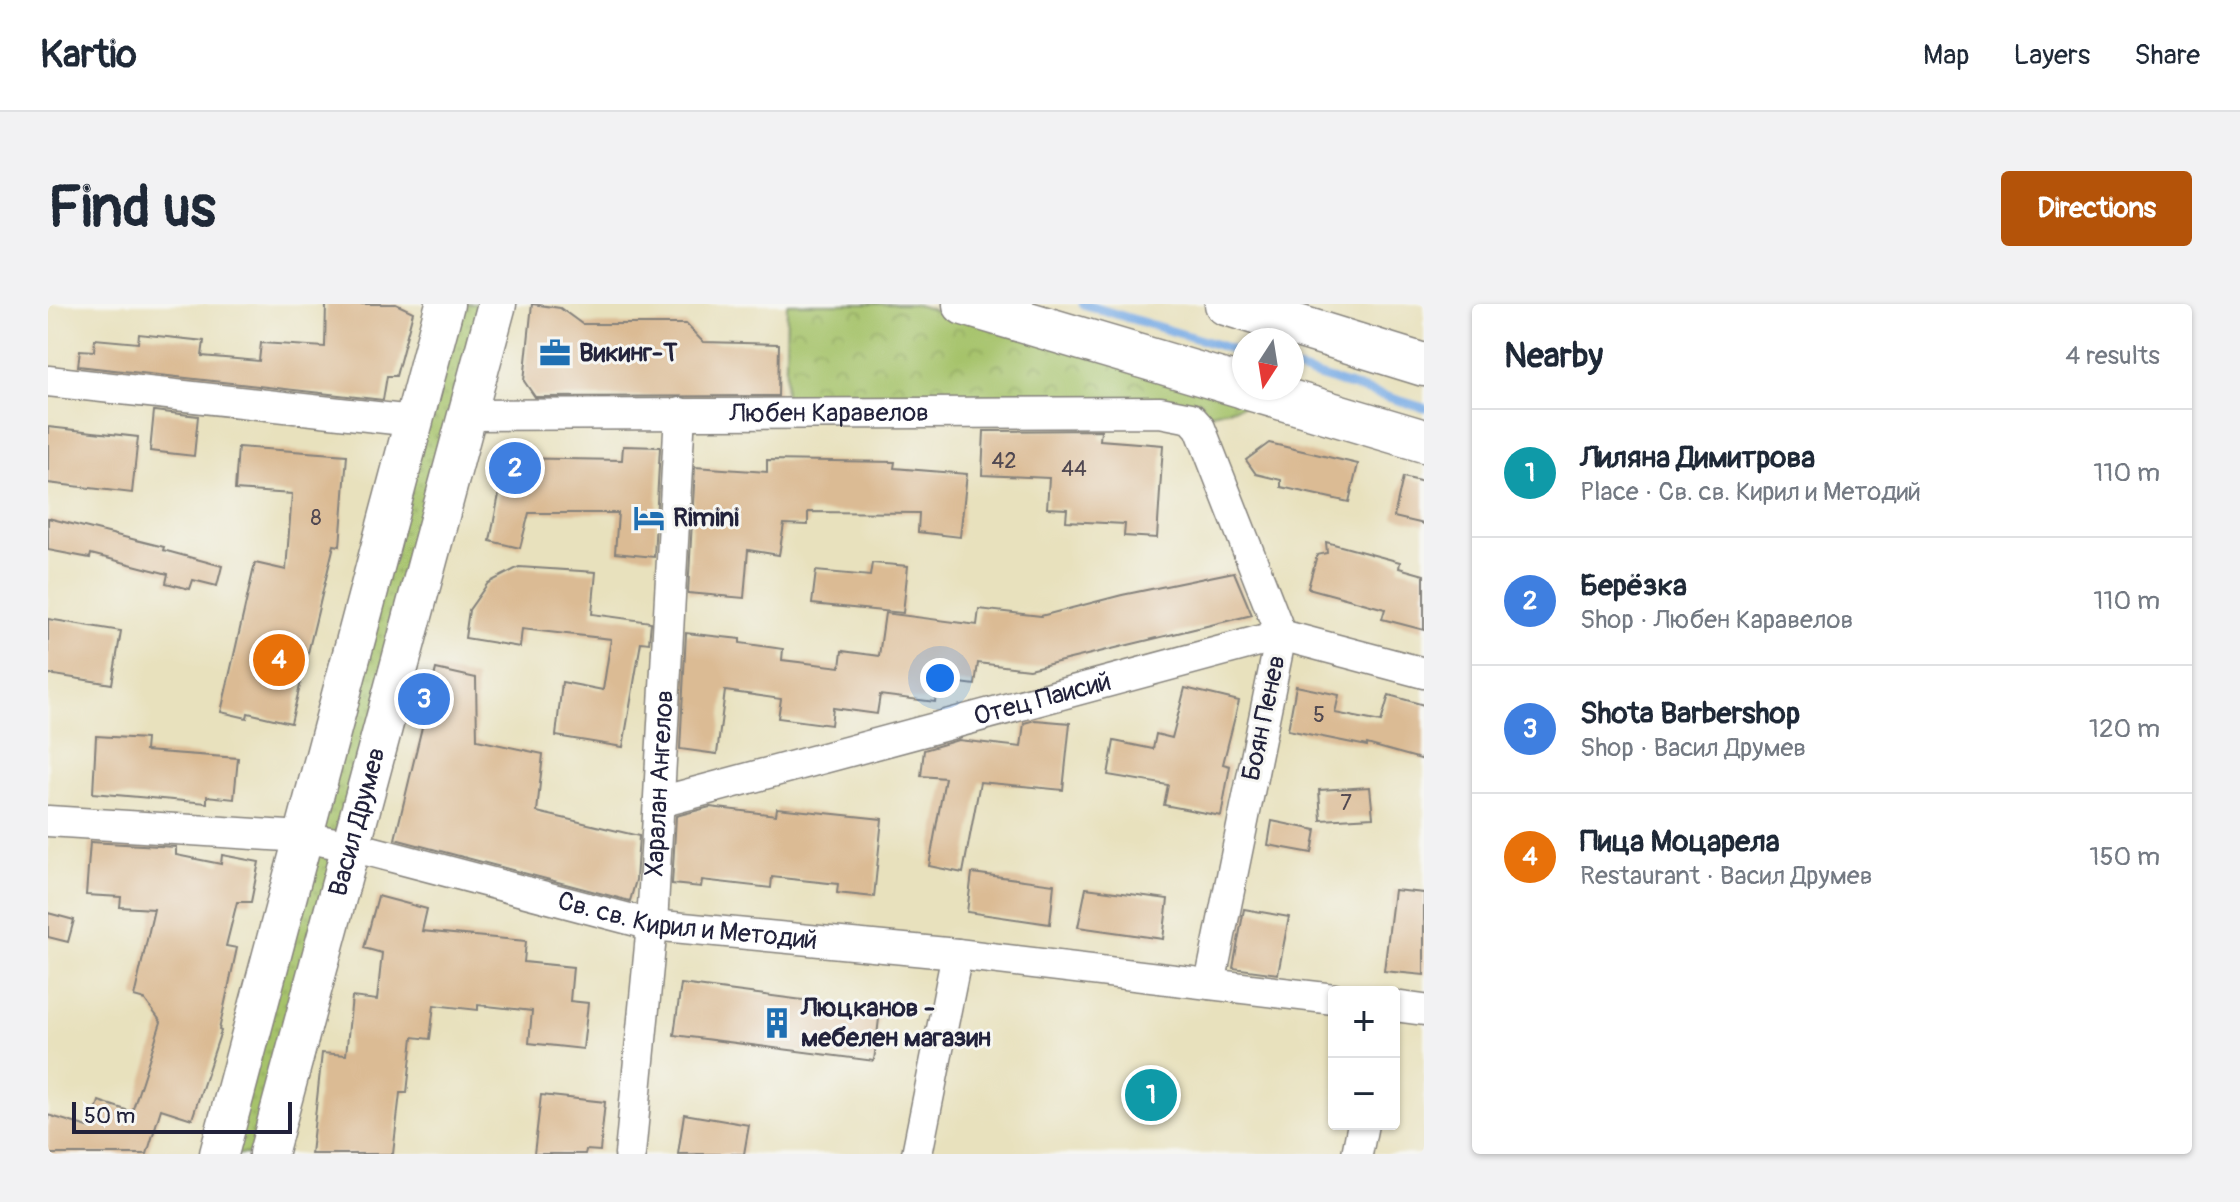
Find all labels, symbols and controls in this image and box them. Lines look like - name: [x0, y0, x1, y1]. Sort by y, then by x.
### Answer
- text: Kartio: [40, 31, 137, 79]
- text: Map: [1923, 38, 1969, 73]
- text: Layers: [2013, 38, 2090, 73]
- text: Share: [2134, 38, 2200, 73]
- button: Directions: [2001, 171, 2192, 246]
- text: Find us: [48, 174, 216, 243]
- north arrow: [1232, 328, 1304, 400]
- text: Nearby: [1504, 335, 1603, 378]
- office icon: Викинг-Т: [538, 336, 572, 370]
- place label: Викинг-Т: [579, 337, 678, 369]
- text: 4 results: [2065, 340, 2160, 372]
- street label: Любен Каравелов: [728, 397, 929, 430]
- pin: 2: [489, 438, 541, 498]
- text: Лиляна Димитрова: [1580, 439, 1815, 476]
- house number: 42: [991, 447, 1017, 475]
- house number: 44: [1061, 455, 1087, 483]
- text: 1: [1525, 457, 1535, 489]
- text: 110 m: [2093, 457, 2160, 489]
- text: Place · Св. св. Кирил и Методий: [1580, 476, 1921, 508]
- hotel icon: Rimini: [632, 501, 666, 535]
- place label: Rimini: [673, 502, 739, 534]
- house number: 8: [310, 504, 322, 532]
- text: Берёзка: [1580, 567, 1687, 604]
- text: 2: [1523, 585, 1537, 617]
- text: 110 m: [2093, 585, 2160, 617]
- text: Shop · Любен Каравелов: [1580, 604, 1853, 636]
- pin: 4: [253, 630, 305, 690]
- street label: Боян Пенев: [1235, 652, 1293, 784]
- your location: [920, 658, 960, 698]
- street label: Отец Паисий: [970, 665, 1115, 733]
- pin: 3: [398, 669, 450, 729]
- street label: Харалан Ангелов: [639, 689, 681, 877]
- text: Shota Barbershop: [1580, 695, 1800, 732]
- house number: 5: [1313, 701, 1325, 729]
- text: 3: [1523, 713, 1537, 745]
- text: 120 m: [2089, 713, 2160, 745]
- text: Shop · Васил Друмев: [1580, 732, 1806, 764]
- street label: Васил Друмев: [322, 744, 393, 900]
- house number: 7: [1340, 789, 1352, 817]
- text: Пица Моцарела: [1580, 823, 1780, 860]
- text: 4: [1522, 841, 1538, 873]
- text: 150 m: [2089, 841, 2160, 873]
- text: Restaurant · Васил Друмев: [1580, 860, 1872, 892]
- street label: Св. св. Кирил и Методий: [554, 885, 819, 957]
- map controls: [1328, 986, 1400, 1130]
- button: +: [1328, 986, 1400, 1058]
- place label: Люцканов - мебелен магазин: [800, 992, 991, 1054]
- building icon: Люцканов - мебелен магазин: [760, 1006, 794, 1040]
- button: −: [1328, 1058, 1400, 1130]
- pin: 1: [1125, 1065, 1177, 1125]
- scale bar: [72, 1098, 292, 1134]
- text: 50 m: [84, 1102, 135, 1130]

